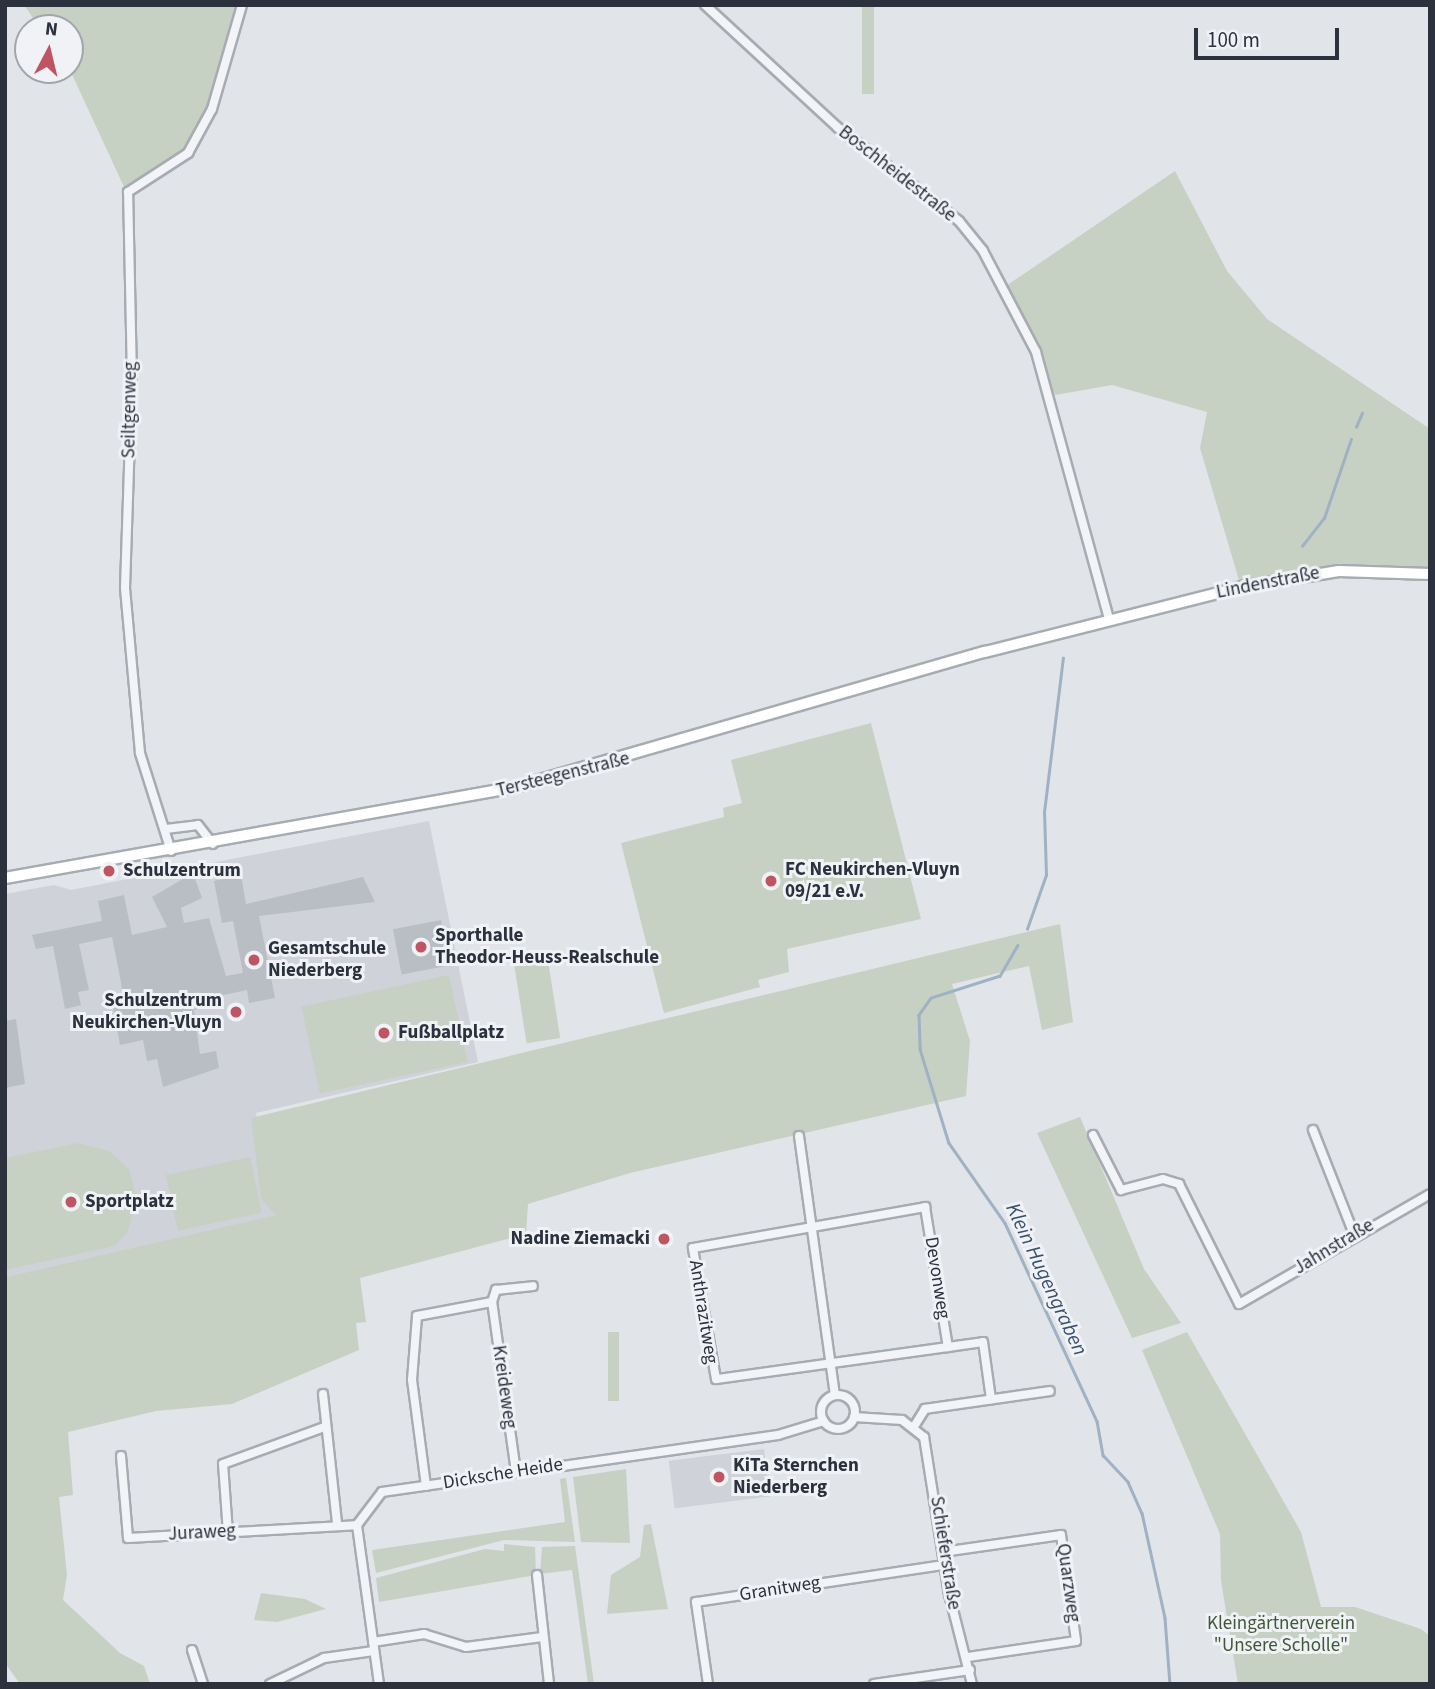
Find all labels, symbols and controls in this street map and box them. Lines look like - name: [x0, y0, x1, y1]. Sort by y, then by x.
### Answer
- north arrow: [14, 14, 84, 84]
- scale bar: [1197, 14, 1342, 58]
- text: N: [43, 15, 59, 44]
- text: 100 m: [1207, 25, 1260, 55]
- street label: Boschheidestraße: [834, 121, 960, 227]
- street label: Seiltgenweg: [118, 361, 142, 459]
- street label: Lindenstraße: [1214, 562, 1322, 604]
- street label: Tersteegenstraße: [494, 747, 632, 803]
- place label: FC Neukirchen-Vluyn 09/21 e.V.: [785, 859, 960, 903]
- place label: Schulzentrum: [123, 860, 241, 882]
- marker: Schulzentrum: [101, 863, 117, 879]
- marker: FC Neukirchen-Vluyn 09/21 e.V.: [763, 873, 779, 889]
- place label: Sporthalle Theodor-Heuss-Realschule: [435, 925, 659, 969]
- place label: Gesamtschule Niederberg: [268, 938, 386, 982]
- marker: Sporthalle Theodor-Heuss-Realschule: [413, 939, 429, 955]
- marker: Gesamtschule Niederberg: [246, 952, 262, 968]
- place label: Schulzentrum Neukirchen-Vluyn: [72, 990, 222, 1034]
- marker: Schulzentrum Neukirchen-Vluyn: [228, 1004, 244, 1020]
- place label: Fußballplatz: [398, 1022, 504, 1044]
- marker: Fußballplatz: [376, 1025, 392, 1041]
- place label: Sportplatz: [85, 1191, 174, 1213]
- marker: Sportplatz: [63, 1194, 79, 1210]
- water label: Klein Hugengraben: [1001, 1199, 1093, 1359]
- street label: Jahnstraße: [1290, 1214, 1378, 1280]
- place label: Nadine Ziemacki: [511, 1228, 650, 1250]
- marker: Nadine Ziemacki: [656, 1231, 672, 1247]
- street label: Devonweg: [919, 1235, 955, 1321]
- street label: Anthrazitweg: [684, 1258, 722, 1366]
- street label: Kreideweg: [487, 1344, 521, 1430]
- street label: Dicksche Heide: [441, 1453, 565, 1495]
- place label: KiTa Sternchen Niederberg: [733, 1455, 859, 1499]
- marker: KiTa Sternchen Niederberg: [711, 1469, 727, 1485]
- street label: Schieferstraße: [925, 1495, 965, 1611]
- street label: Juraweg: [168, 1520, 236, 1546]
- street label: Quarzweg: [1051, 1542, 1085, 1624]
- street label: Granitweg: [738, 1571, 822, 1607]
- park label: Kleingärtnerverein "Unsere Scholle": [1207, 1613, 1355, 1657]

